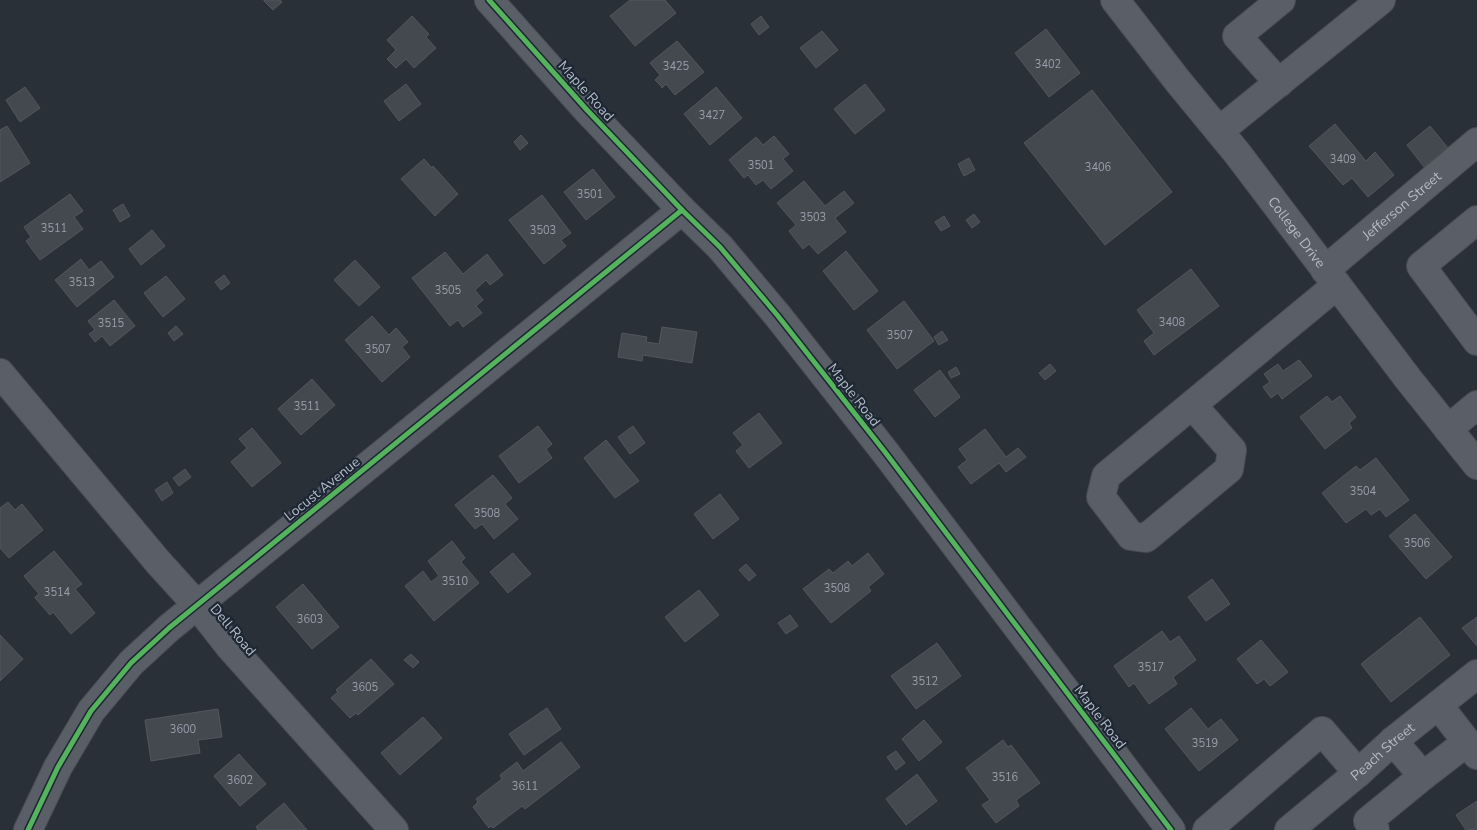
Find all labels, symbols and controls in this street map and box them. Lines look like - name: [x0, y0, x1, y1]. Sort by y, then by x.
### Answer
- street label: Maple Road: [554, 57, 618, 125]
- house number: 3402: [1035, 57, 1061, 72]
- house number: 3425: [663, 59, 690, 74]
- house number: 3427: [699, 108, 725, 123]
- house number: 3409: [1330, 152, 1356, 167]
- house number: 3501: [748, 158, 774, 173]
- house number: 3406: [1085, 160, 1112, 175]
- street label: Jefferson Street: [1357, 167, 1445, 245]
- house number: 3501: [577, 187, 603, 202]
- street label: College Drive: [1264, 193, 1330, 272]
- house number: 3503: [800, 210, 826, 225]
- house number: 3511: [41, 221, 67, 236]
- house number: 3503: [530, 223, 556, 238]
- house number: 3513: [69, 275, 95, 290]
- house number: 3505: [435, 283, 462, 298]
- house number: 3408: [1159, 315, 1186, 330]
- house number: 3515: [98, 316, 125, 331]
- house number: 3507: [887, 328, 913, 343]
- house number: 3507: [365, 342, 391, 357]
- street label: Maple Road: [823, 360, 885, 430]
- house number: 3511: [294, 399, 320, 414]
- street label: Locust Avenue: [280, 453, 364, 525]
- house number: 3504: [1350, 484, 1377, 499]
- house number: 3508: [474, 506, 501, 521]
- house number: 3506: [1404, 536, 1431, 551]
- house number: 3510: [442, 574, 469, 589]
- house number: 3508: [824, 581, 851, 596]
- house number: 3514: [44, 585, 71, 600]
- street label: Dell Road: [206, 600, 260, 660]
- house number: 3603: [297, 612, 323, 627]
- house number: 3517: [1138, 660, 1164, 675]
- house number: 3512: [912, 674, 938, 689]
- house number: 3605: [352, 680, 379, 695]
- street label: Maple Road: [1070, 681, 1130, 753]
- street label: Peach Street: [1346, 718, 1418, 785]
- house number: 3600: [170, 722, 197, 737]
- house number: 3519: [1192, 736, 1218, 751]
- house number: 3516: [992, 770, 1019, 785]
- house number: 3602: [227, 773, 253, 788]
- house number: 3611: [512, 779, 538, 794]

